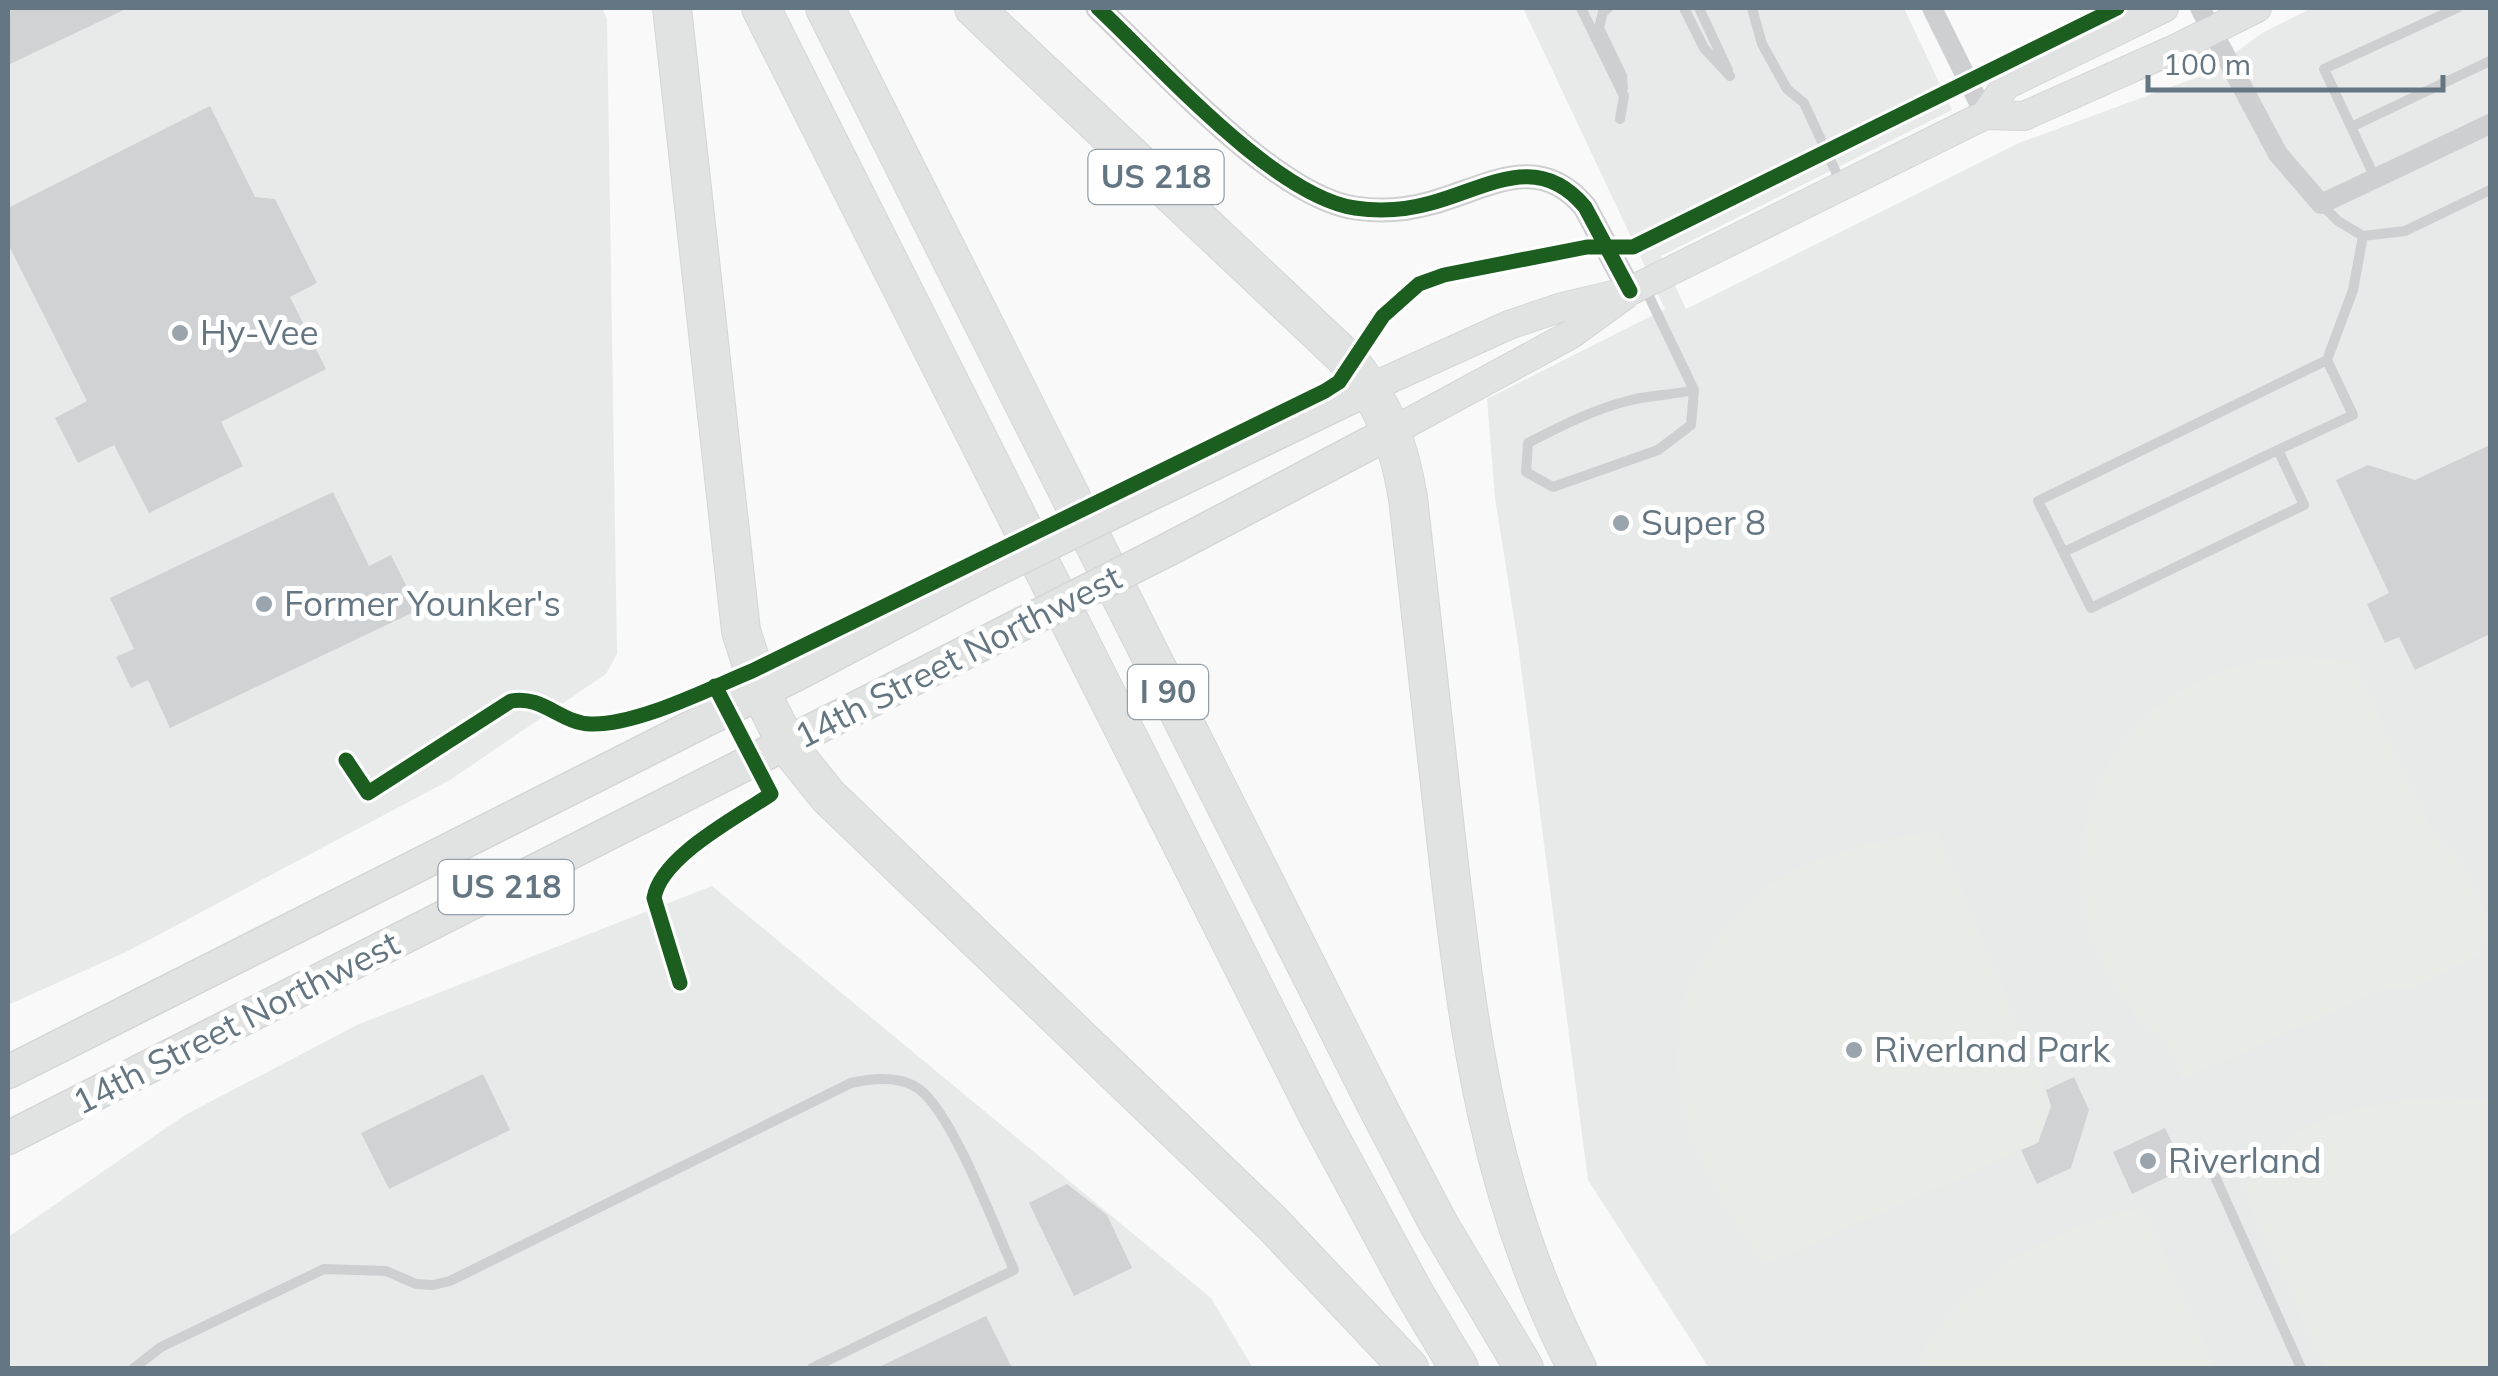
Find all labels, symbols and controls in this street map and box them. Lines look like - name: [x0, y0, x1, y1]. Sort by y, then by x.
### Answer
- scale bar: [2148, 30, 2443, 92]
- text: 100 m: [2163, 45, 2251, 83]
- road number: US 218: [1088, 150, 1224, 204]
- place label: Hy-Vee: [200, 310, 319, 354]
- marker: Hy-Vee: [169, 322, 191, 344]
- place label: Super 8: [1641, 500, 1766, 544]
- marker: Super 8: [1610, 512, 1632, 534]
- street label: 14th Street Northwest: [787, 555, 1128, 758]
- place label: Former Younker's: [284, 581, 561, 625]
- marker: Former Younker's: [253, 593, 275, 615]
- road number: I 90: [1128, 665, 1208, 719]
- road number: US 218: [438, 860, 574, 914]
- street label: 14th Street Northwest: [65, 921, 406, 1124]
- place label: Riverland Park: [1874, 1027, 2111, 1071]
- marker: Riverland Park: [1843, 1039, 1865, 1061]
- place label: Riverland: [2168, 1138, 2321, 1182]
- marker: Riverland: [2137, 1150, 2159, 1172]

